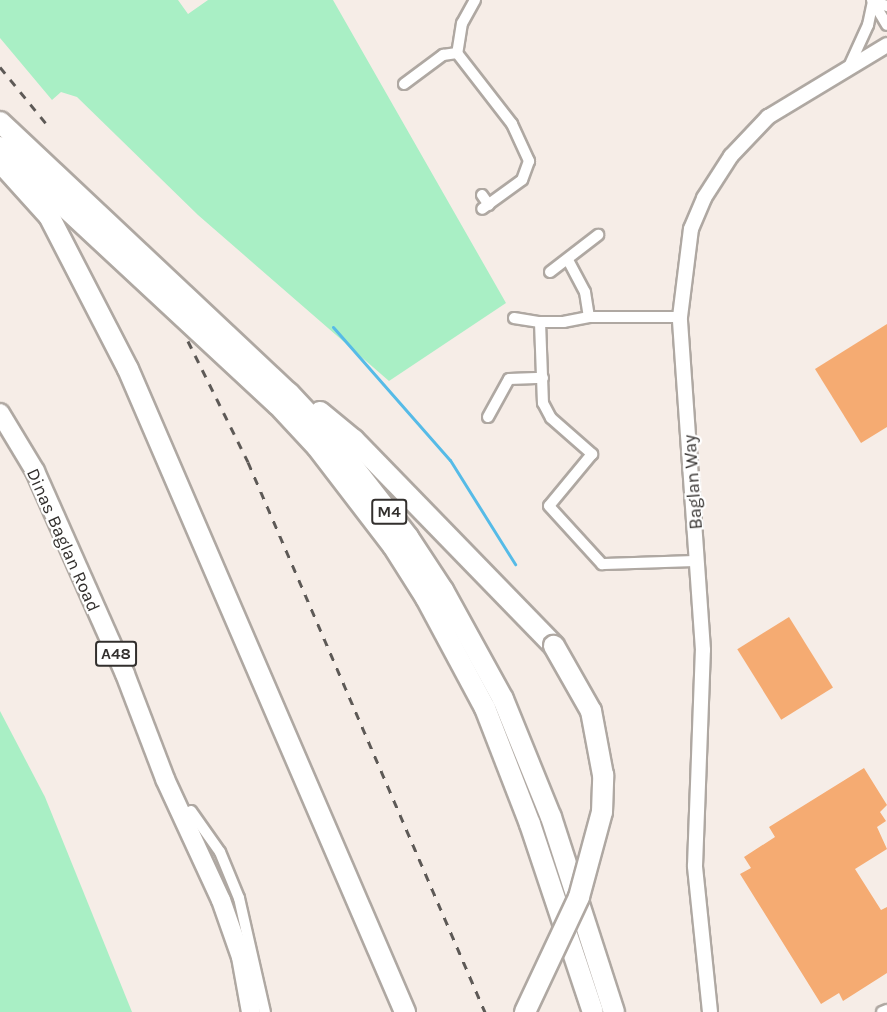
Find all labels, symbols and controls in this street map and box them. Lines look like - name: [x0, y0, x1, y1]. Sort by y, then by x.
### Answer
- street label: Baglan Way: [679, 434, 707, 530]
- street label: Dinas Baglan Road: [22, 465, 104, 615]
- road number: M4: [371, 499, 407, 525]
- road number: A48: [95, 641, 137, 667]

